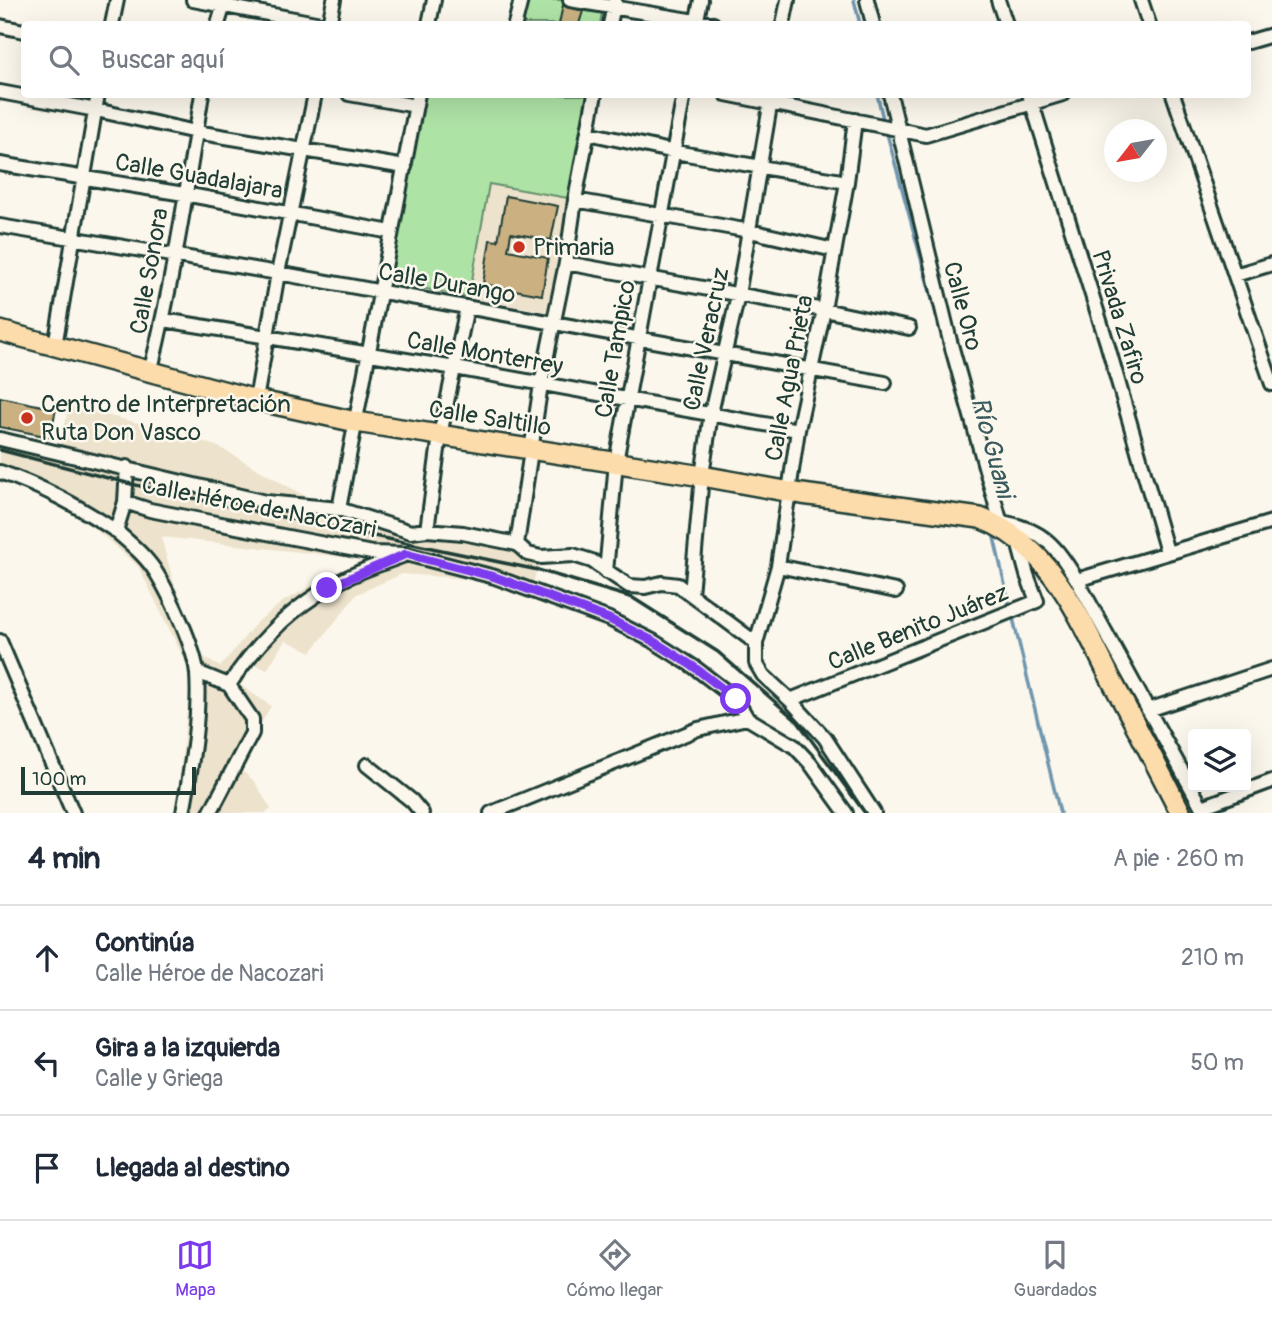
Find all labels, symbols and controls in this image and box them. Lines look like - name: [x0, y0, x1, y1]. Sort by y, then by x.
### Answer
- search box: [21, 21, 1251, 98]
- icon: search: [45, 41, 83, 79]
- text: Buscar aquí: [101, 44, 225, 76]
- north arrow: [1104, 119, 1167, 182]
- street label: Calle Guadalajara: [113, 147, 285, 206]
- street label: Calle Sonora: [124, 206, 175, 337]
- place label: Primaria: [533, 233, 615, 262]
- marker: Primaria: [511, 239, 527, 255]
- street label: Privada Zafiro: [1085, 246, 1154, 388]
- street label: Calle Durango: [376, 257, 518, 310]
- street label: Calle Oro: [937, 259, 988, 354]
- street label: Calle Veracruz: [677, 265, 736, 413]
- street label: Calle Tampico: [589, 278, 642, 420]
- street label: Calle Agua Prieta: [759, 292, 820, 464]
- street label: Calle Monterrey: [405, 325, 565, 381]
- place label: Centro de Interpretación Ruta Don Vasco: [41, 390, 291, 447]
- water label: Río Guani: [963, 393, 1022, 505]
- street label: Calle Saltillo: [427, 395, 553, 442]
- marker: Centro de Interpretación Ruta Don Vasco: [19, 410, 35, 426]
- street label: Calle Héroe de Nacozari: [139, 471, 379, 544]
- route end: [311, 572, 342, 603]
- street label: Calle Benito Juárez: [824, 578, 1013, 677]
- route start: [720, 683, 751, 714]
- map controls: [1188, 729, 1251, 792]
- button: layers: [1188, 729, 1251, 792]
- scale bar: [21, 764, 196, 796]
- text: 100 m: [32, 767, 86, 791]
- text: 4 min: [28, 840, 101, 877]
- text: A pie · 260 m: [1113, 844, 1244, 873]
- text: Continúa: [95, 927, 194, 959]
- icon: ahead: [28, 939, 66, 977]
- text: 210 m: [1181, 943, 1244, 972]
- text: Calle Héroe de Nacozari: [95, 959, 323, 988]
- text: Gira a la izquierda: [95, 1032, 280, 1064]
- icon: left: [28, 1044, 66, 1082]
- text: 50 m: [1190, 1048, 1244, 1077]
- text: Calle y Griega: [95, 1064, 223, 1093]
- icon: arrive: [28, 1149, 66, 1187]
- text: Llegada al destino: [95, 1152, 290, 1184]
- tab: Mapa: [175, 1236, 216, 1302]
- tab: Cómo llegar: [566, 1236, 663, 1302]
- tab: Guardados: [1014, 1236, 1097, 1302]

